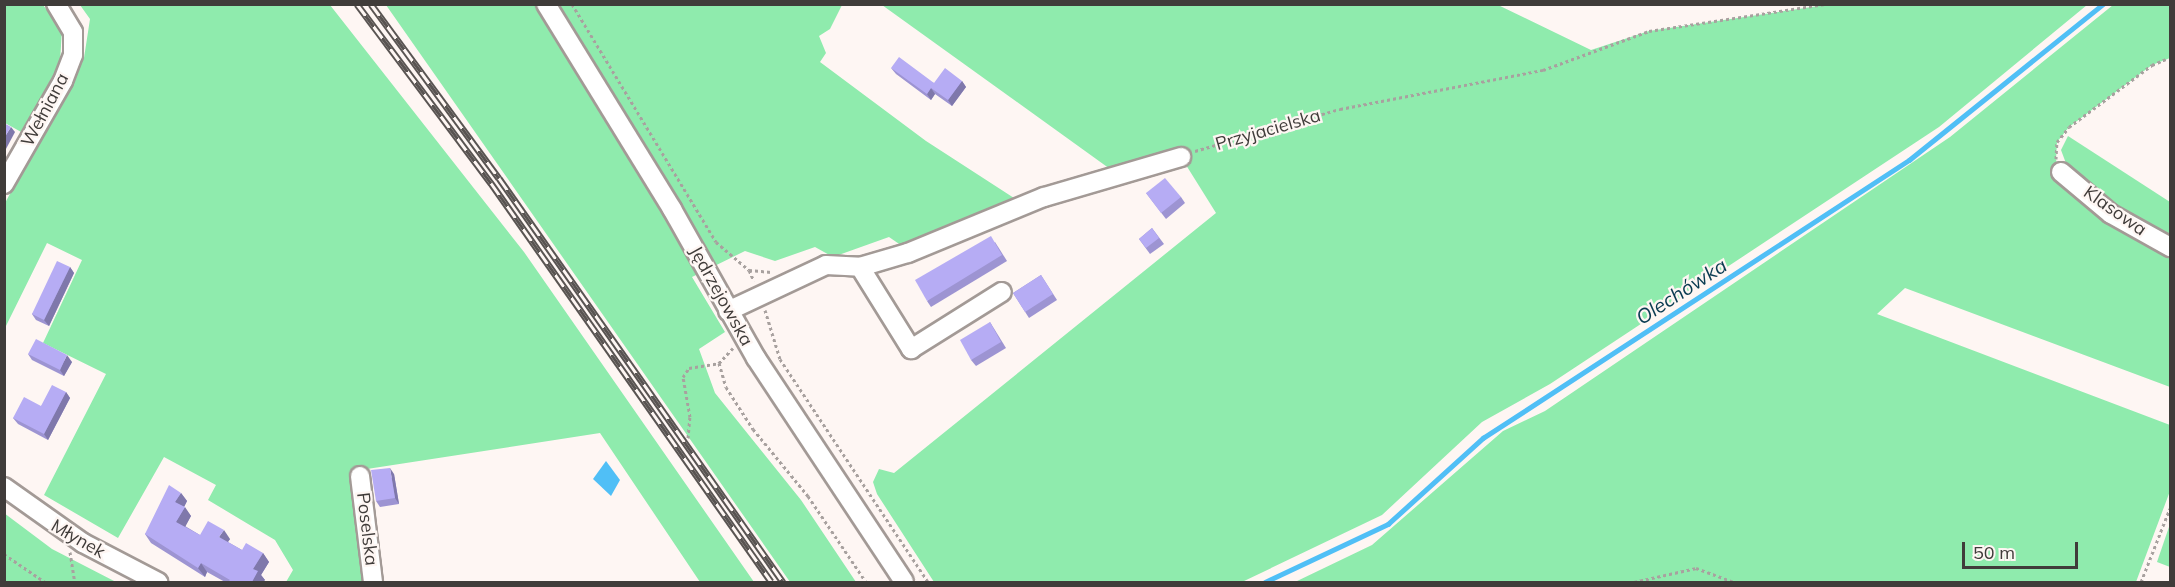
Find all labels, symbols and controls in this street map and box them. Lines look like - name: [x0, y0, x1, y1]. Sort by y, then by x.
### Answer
- street label: Wełniana: [17, 70, 73, 150]
- street label: Przyjacielska: [1213, 105, 1323, 155]
- street label: Klasowa: [2079, 182, 2151, 240]
- street label: Jędrzejowska: [685, 242, 757, 350]
- water label: Olechówka: [1631, 253, 1731, 329]
- street label: Poselska: [352, 491, 382, 567]
- street label: Młynek: [47, 515, 109, 563]
- scale bar: [1965, 530, 2080, 568]
- text: 50 m: [1973, 541, 2015, 564]

